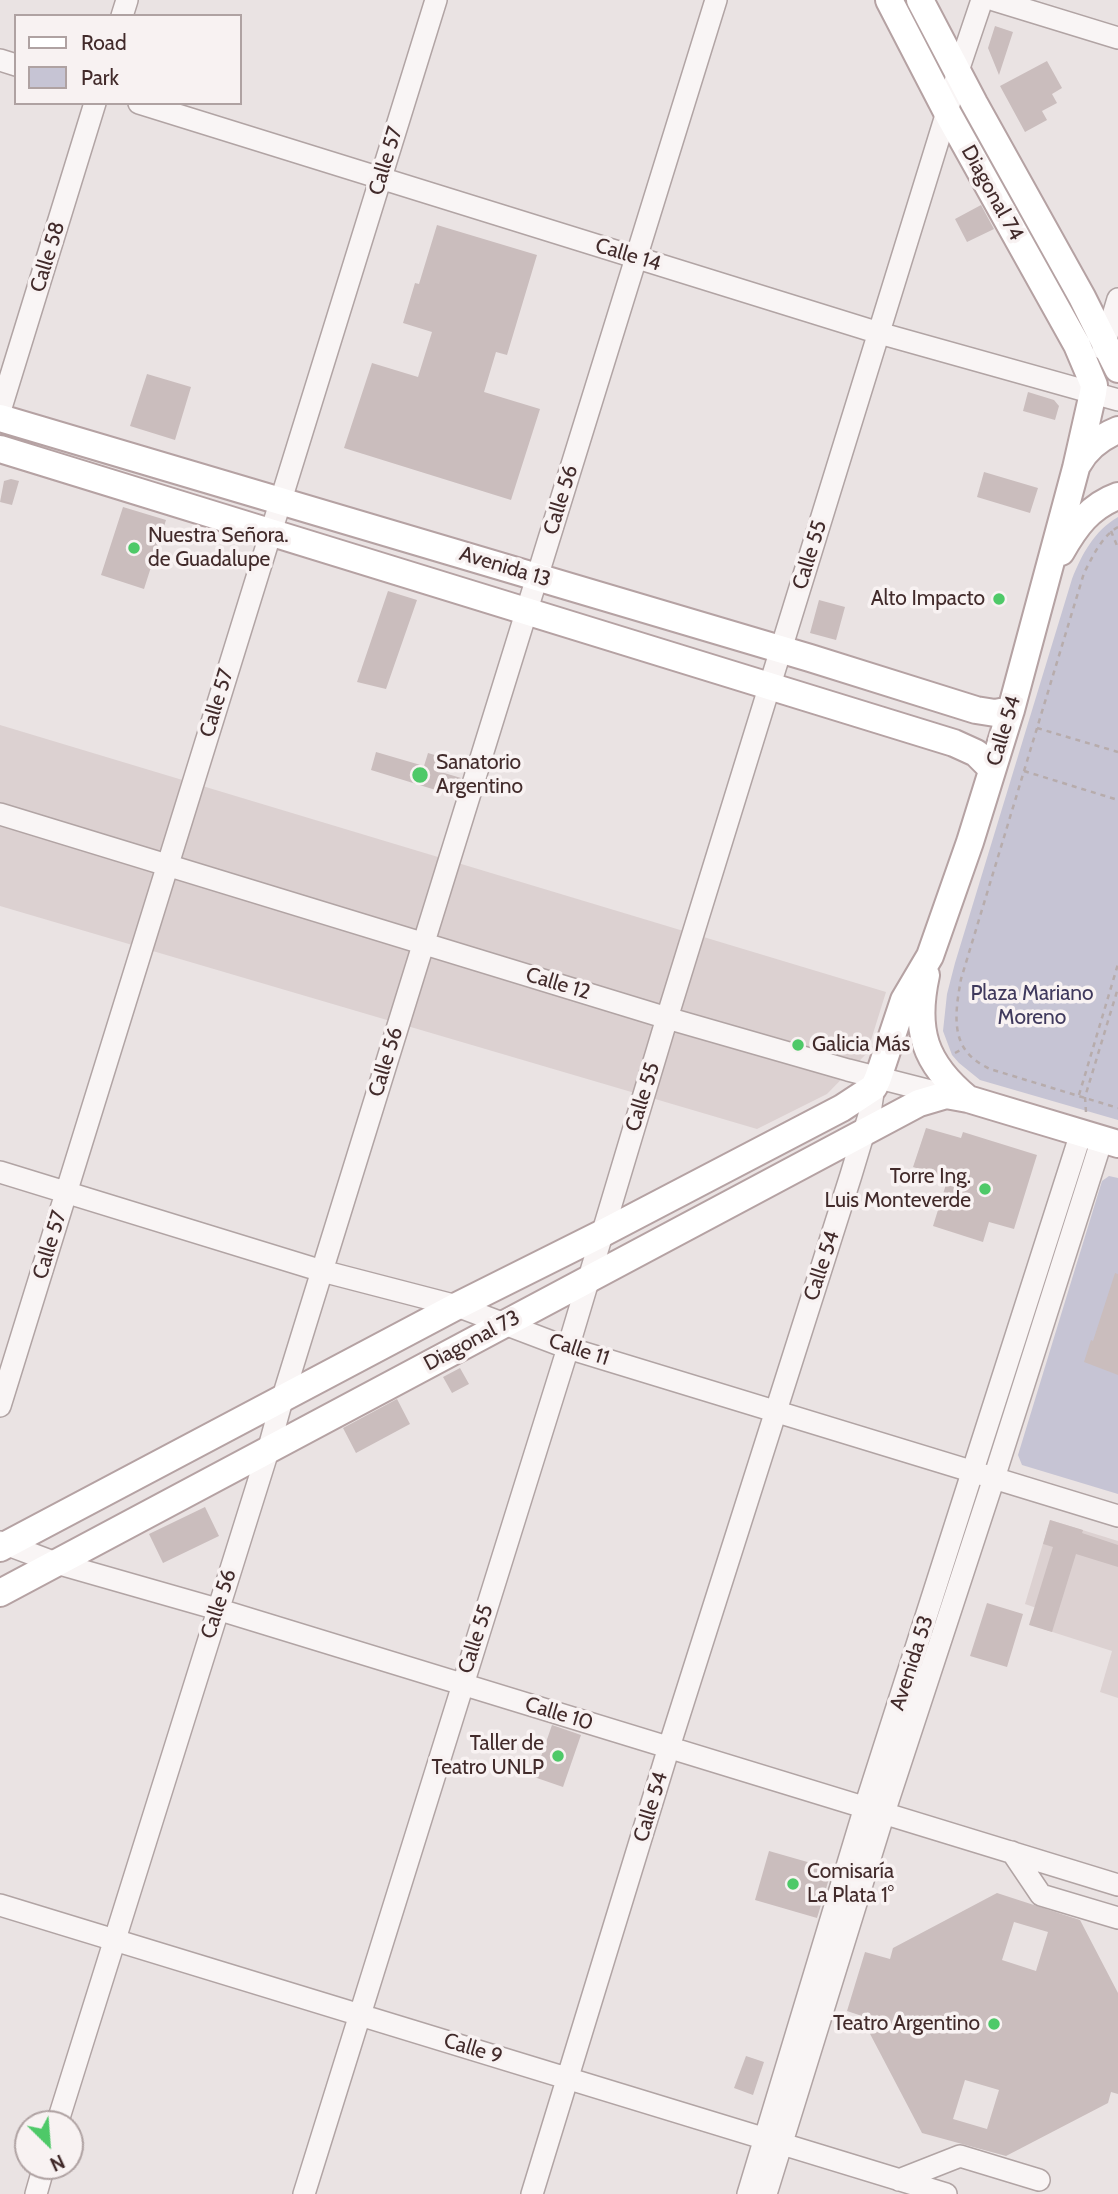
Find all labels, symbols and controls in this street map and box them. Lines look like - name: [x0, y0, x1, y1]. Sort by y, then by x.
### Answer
- legend: [14, 14, 242, 105]
- text: Road: [81, 30, 127, 55]
- text: Park: [81, 65, 119, 90]
- street label: Calle 57: [364, 124, 408, 198]
- street label: Diagonal 74: [955, 141, 1029, 245]
- street label: Calle 58: [25, 219, 71, 295]
- street label: Calle 14: [592, 233, 664, 277]
- street label: Calle 56: [538, 462, 584, 538]
- street label: Calle 55: [788, 517, 832, 593]
- place label: Nuestra Señora. de Guadalupe: [148, 523, 289, 573]
- marker: Nuestra Señora. de Guadalupe: [126, 540, 142, 556]
- street label: Avenida 13: [456, 541, 554, 593]
- place label: Alto Impacto: [871, 586, 985, 612]
- marker: Alto Impacto: [991, 591, 1007, 607]
- street label: Calle 57: [195, 666, 239, 740]
- street label: Calle 54: [981, 693, 1027, 769]
- place label: Sanatorio Argentino: [436, 750, 523, 800]
- marker: Sanatorio Argentino: [410, 765, 430, 785]
- street label: Calle 12: [523, 962, 593, 1006]
- park label: Plaza Mariano Moreno: [970, 981, 1094, 1031]
- street label: Calle 56: [363, 1024, 409, 1100]
- place label: Galicia Más: [812, 1032, 910, 1058]
- marker: Galicia Más: [790, 1037, 806, 1053]
- street label: Calle 55: [621, 1059, 665, 1135]
- place label: Torre Ing. Luis Monteverde: [825, 1164, 971, 1214]
- marker: Torre Ing. Luis Monteverde: [977, 1181, 993, 1197]
- street label: Calle 57: [28, 1208, 72, 1282]
- street label: Calle 54: [799, 1228, 845, 1304]
- street label: Diagonal 73: [420, 1305, 524, 1377]
- street label: Calle 11: [546, 1328, 612, 1372]
- street label: Calle 56: [196, 1566, 242, 1642]
- street label: Calle 55: [453, 1601, 499, 1677]
- street label: Avenida 53: [885, 1612, 939, 1714]
- street label: Calle 10: [522, 1692, 596, 1736]
- place label: Taller de Teatro UNLP: [432, 1731, 544, 1781]
- marker: Taller de Teatro UNLP: [550, 1748, 566, 1764]
- street label: Calle 54: [628, 1769, 674, 1845]
- place label: Comisaría La Plata 1°: [807, 1859, 894, 1909]
- marker: Comisaría La Plata 1°: [785, 1876, 801, 1892]
- place label: Teatro Argentino: [833, 2011, 980, 2037]
- marker: Teatro Argentino: [986, 2016, 1002, 2032]
- street label: Calle 9: [441, 2028, 505, 2070]
- north arrow: [14, 2110, 84, 2180]
- text: N: [46, 2149, 68, 2176]

